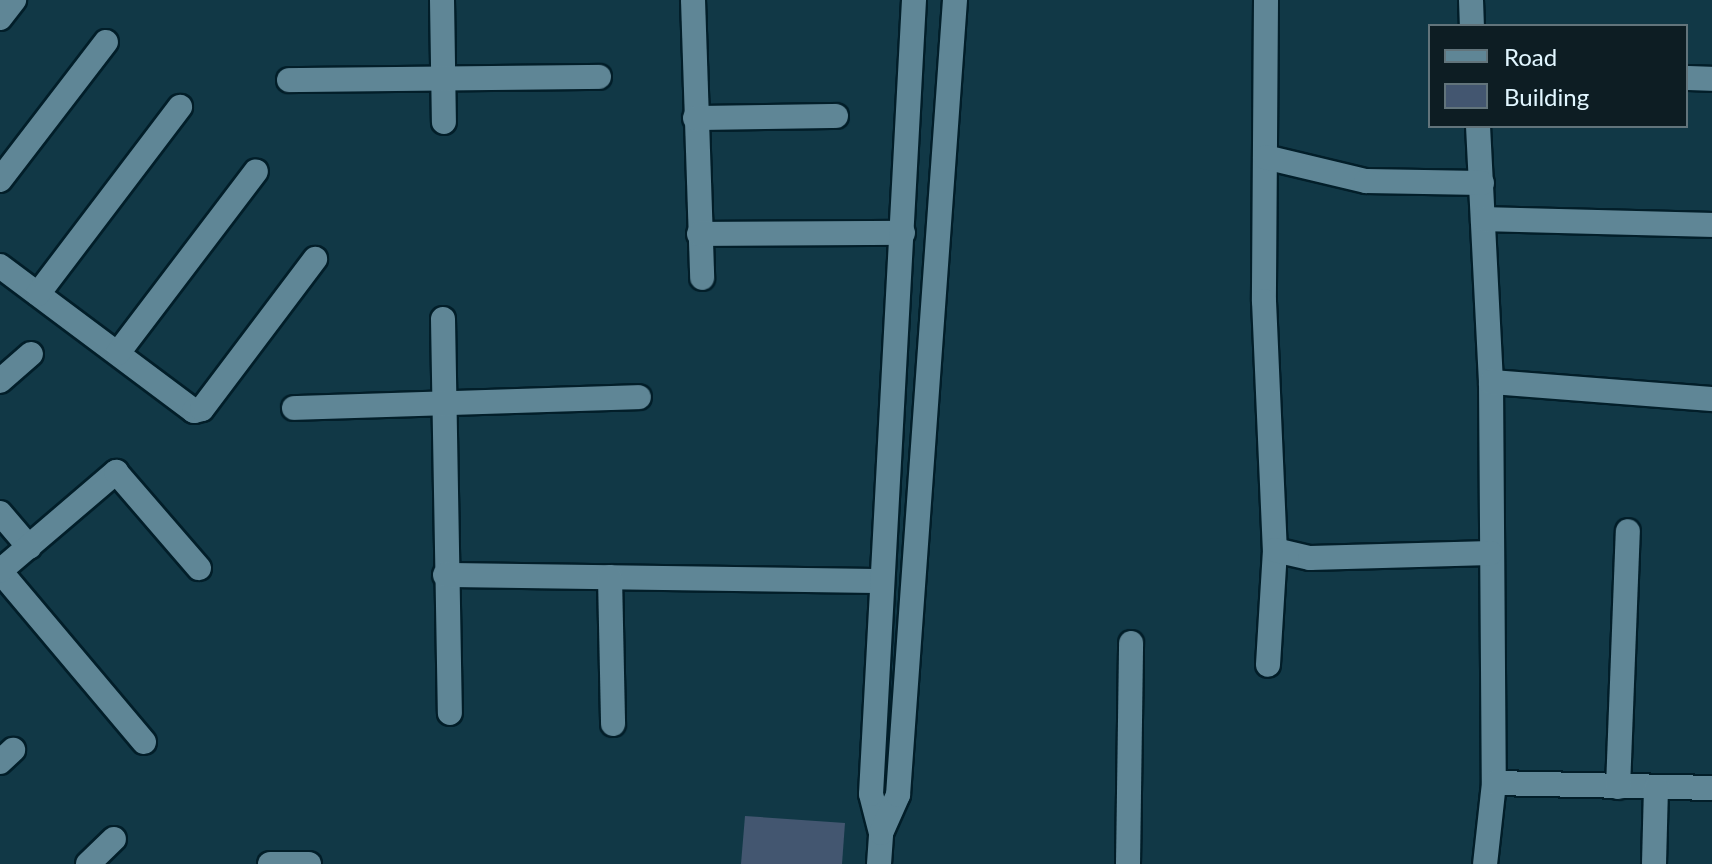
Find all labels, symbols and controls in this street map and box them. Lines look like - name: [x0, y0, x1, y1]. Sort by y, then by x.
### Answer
- legend: [1428, 24, 1688, 128]
- text: Road: [1504, 42, 1557, 71]
- text: Building: [1504, 82, 1589, 111]

